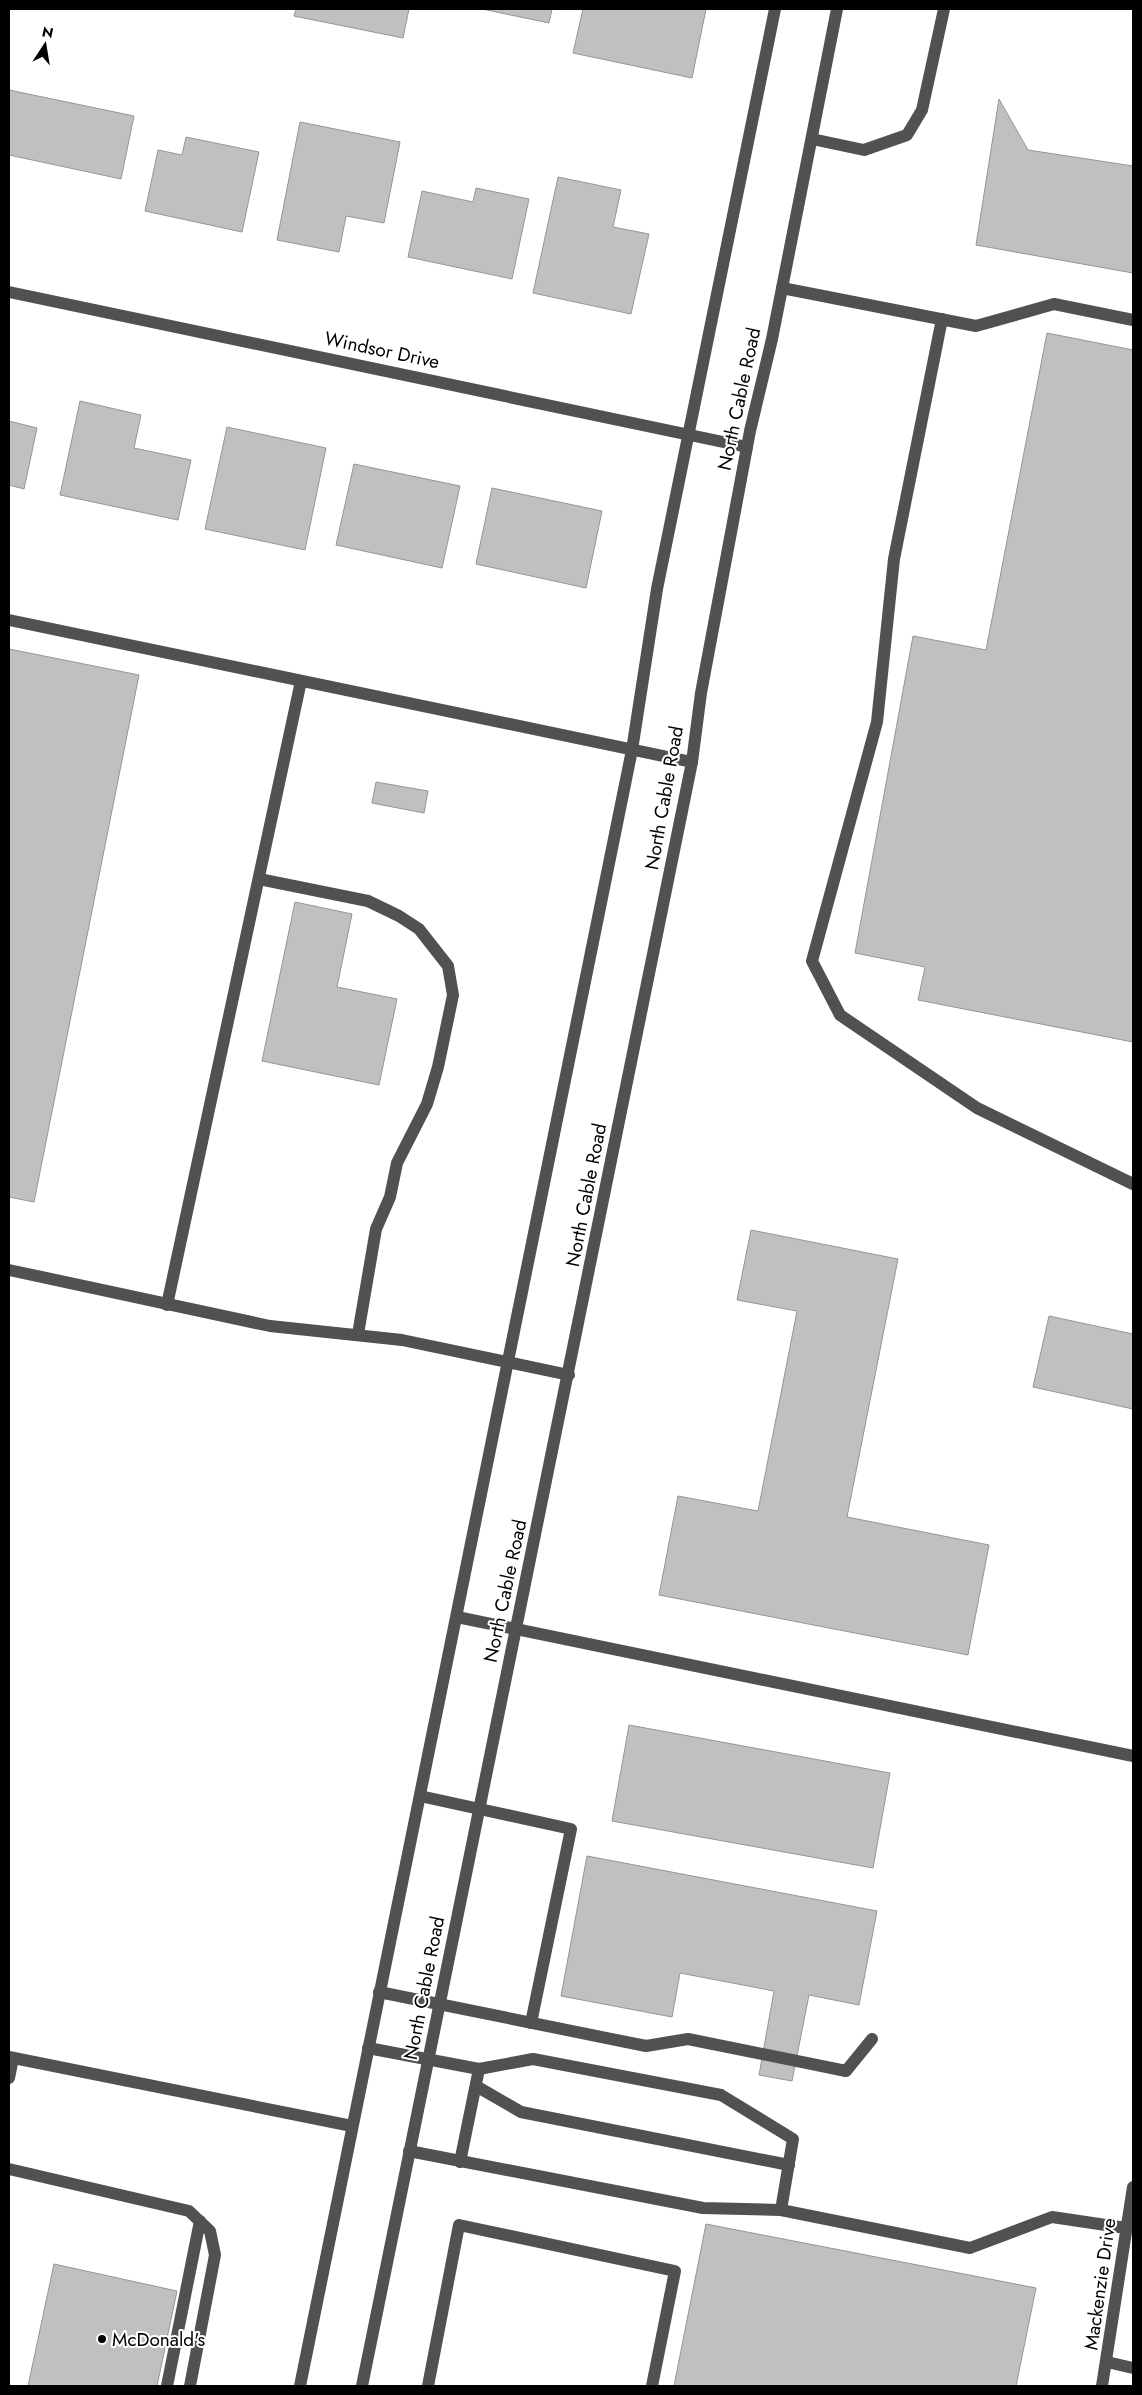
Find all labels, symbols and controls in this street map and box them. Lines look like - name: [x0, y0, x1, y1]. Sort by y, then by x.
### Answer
- north arrow: [20, 20, 70, 70]
- text: N: [40, 21, 55, 43]
- street label: Windsor Drive: [322, 325, 442, 375]
- street label: North Cable Road: [711, 325, 767, 473]
- street label: North Cable Road: [638, 724, 690, 872]
- street label: North Cable Road: [559, 1121, 613, 1269]
- street label: North Cable Road: [477, 1517, 533, 1665]
- street label: North Cable Road: [397, 1914, 451, 2062]
- street label: Mackenzie Drive: [1077, 2216, 1123, 2352]
- place label: McDonald's: [112, 2326, 206, 2353]
- marker: McDonald's: [96, 2333, 108, 2345]

